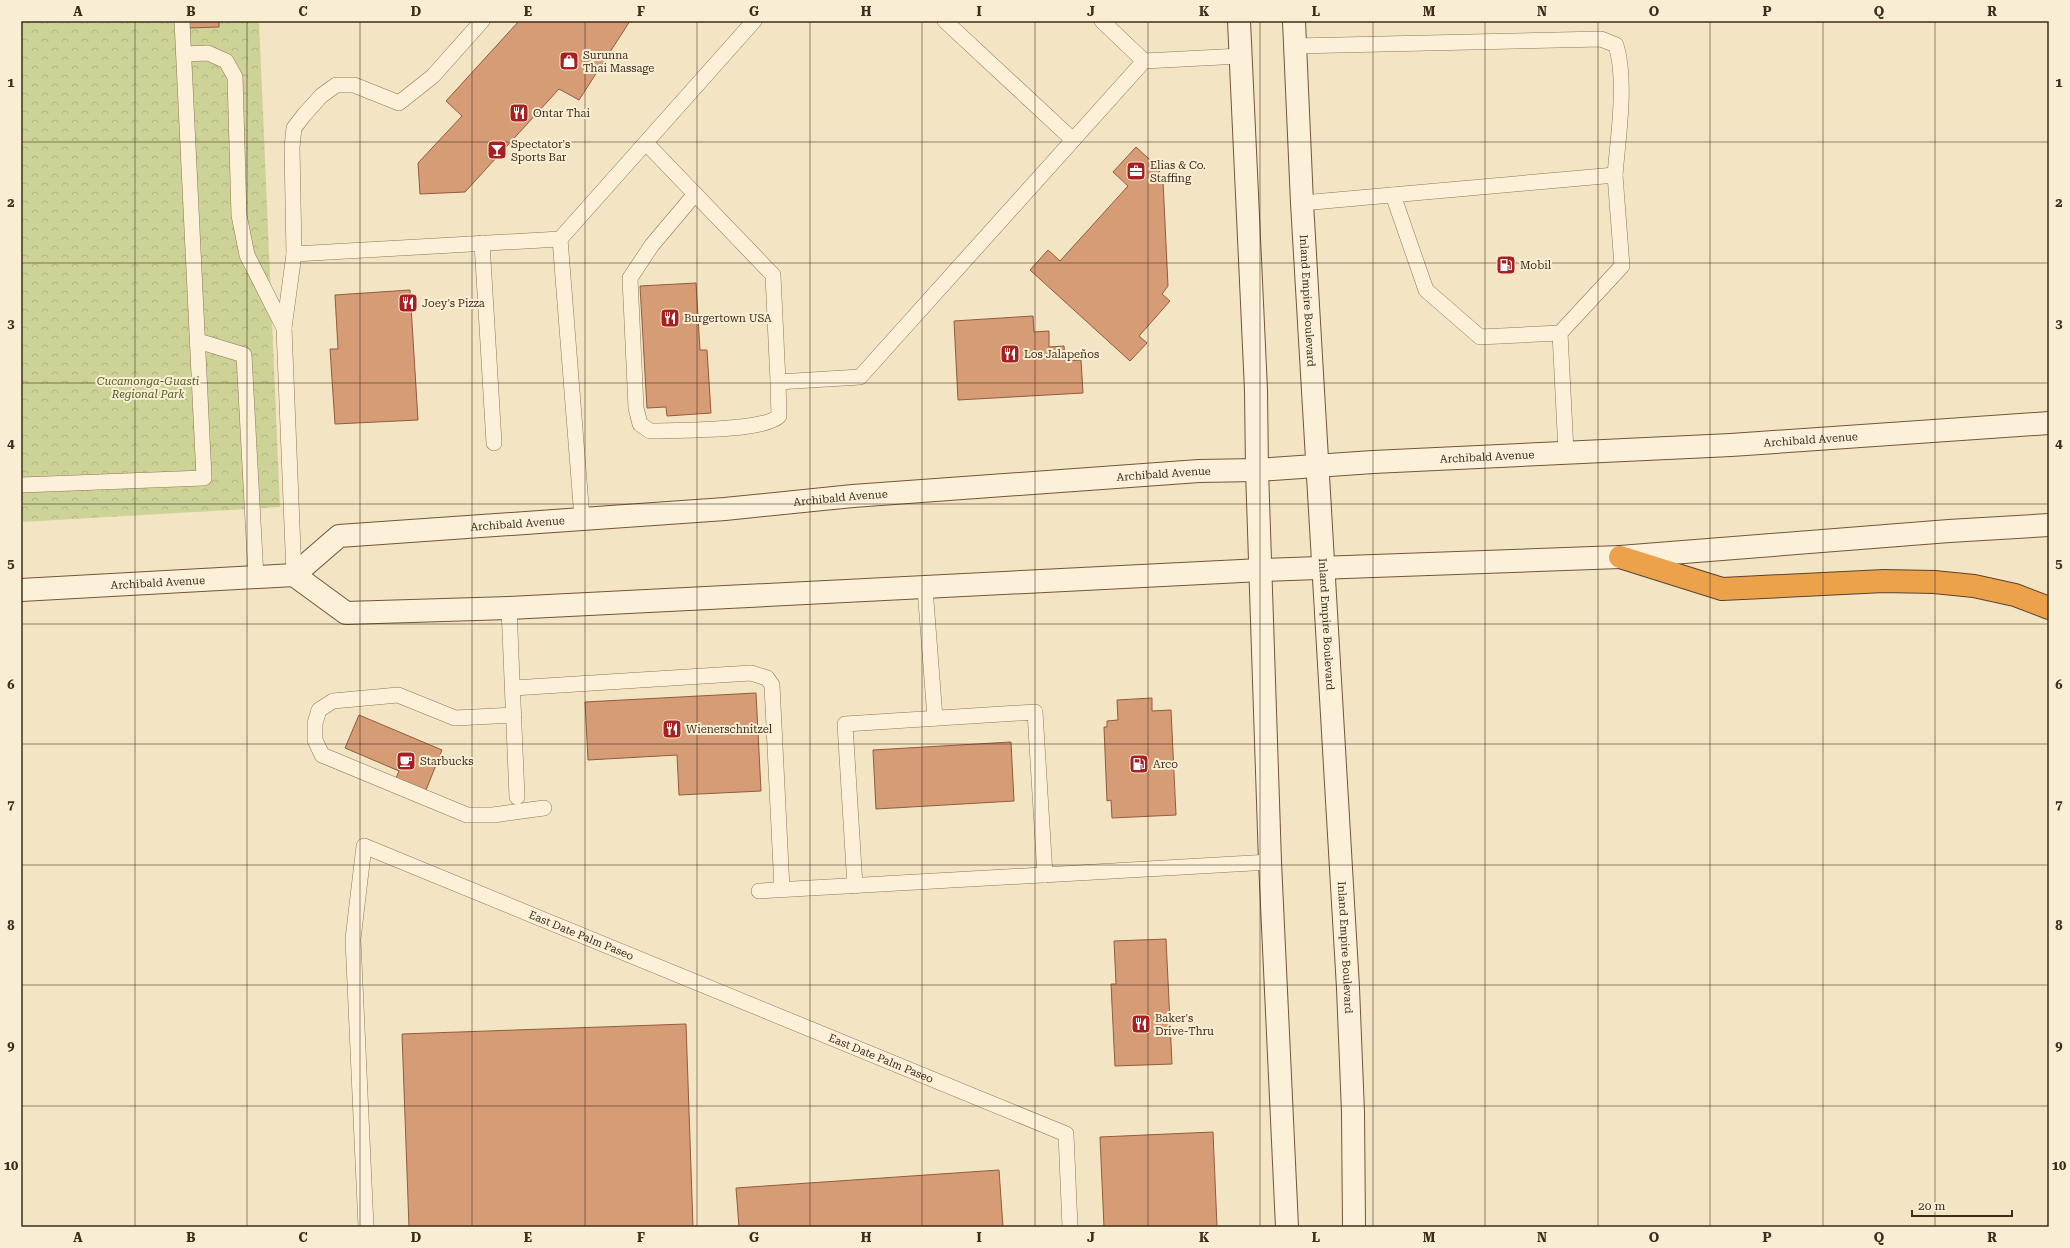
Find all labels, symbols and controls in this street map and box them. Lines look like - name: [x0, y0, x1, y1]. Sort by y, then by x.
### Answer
- text: A: [73, 4, 83, 19]
- text: B: [186, 4, 196, 19]
- text: C: [298, 4, 308, 19]
- text: D: [411, 4, 421, 19]
- text: E: [524, 4, 532, 19]
- text: F: [637, 4, 645, 19]
- text: G: [749, 4, 759, 19]
- text: H: [861, 4, 872, 19]
- text: I: [976, 4, 982, 19]
- text: J: [1087, 4, 1095, 19]
- text: K: [1199, 4, 1210, 19]
- text: L: [1312, 4, 1320, 19]
- text: M: [1423, 4, 1436, 19]
- text: N: [1537, 4, 1547, 19]
- text: O: [1649, 4, 1660, 19]
- text: P: [1763, 4, 1772, 19]
- text: Q: [1874, 4, 1885, 19]
- text: R: [1987, 4, 1997, 19]
- place label: Surunna Thai Massage: [583, 49, 654, 75]
- shop icon: Surunna Thai Massage: [558, 50, 580, 72]
- text: 1: [7, 75, 15, 90]
- text: 1: [2055, 75, 2063, 90]
- restaurant icon: Ontar Thai: [508, 102, 530, 124]
- place label: Ontar Thai: [533, 107, 591, 120]
- place label: Spectator's Sports Bar: [511, 138, 570, 164]
- bar icon: Spectator's Sports Bar: [486, 139, 508, 161]
- place label: Elias & Co. Staffing: [1150, 159, 1206, 185]
- office icon: Elias & Co. Staffing: [1125, 160, 1147, 182]
- text: 2: [7, 195, 15, 210]
- text: 2: [2055, 195, 2063, 210]
- street label: Inland Empire Boulevard: [1297, 234, 1318, 367]
- fuel station icon: Mobil: [1495, 254, 1517, 276]
- place label: Mobil: [1520, 259, 1552, 272]
- restaurant icon: Joey's Pizza: [397, 292, 419, 314]
- place label: Joey's Pizza: [422, 297, 485, 310]
- restaurant icon: Burgertown USA: [659, 307, 681, 329]
- place label: Burgertown USA: [684, 312, 772, 325]
- text: 3: [7, 316, 15, 331]
- text: 3: [2055, 316, 2063, 331]
- restaurant icon: Los Jalapeños: [999, 343, 1021, 365]
- place label: Los Jalapeños: [1024, 348, 1099, 361]
- park label: Cucamonga-Guasti Regional Park: [97, 375, 200, 401]
- street label: Archibald Avenue: [1763, 430, 1858, 450]
- text: 4: [7, 436, 15, 451]
- text: 4: [2055, 436, 2063, 451]
- street label: Archibald Avenue: [1440, 448, 1535, 466]
- street label: Archibald Avenue: [1116, 465, 1211, 484]
- street label: Archibald Avenue: [793, 488, 888, 509]
- street label: Archibald Avenue: [470, 514, 565, 534]
- text: 5: [7, 556, 15, 571]
- text: 5: [2055, 556, 2063, 571]
- street label: Inland Empire Boulevard: [1316, 558, 1337, 691]
- street label: Archibald Avenue: [110, 574, 205, 592]
- text: 6: [7, 677, 15, 692]
- text: 6: [2055, 677, 2063, 692]
- restaurant icon: Wienerschnitzel: [661, 718, 683, 740]
- place label: Wienerschnitzel: [686, 723, 773, 736]
- cafe icon: Starbucks: [395, 750, 417, 772]
- fuel station icon: Arco: [1128, 753, 1150, 775]
- place label: Starbucks: [420, 755, 474, 768]
- place label: Arco: [1153, 758, 1178, 771]
- text: 7: [7, 797, 15, 812]
- text: 7: [2055, 797, 2063, 812]
- street label: Inland Empire Boulevard: [1335, 881, 1355, 1014]
- street label: East Date Palm Paseo: [527, 908, 636, 963]
- text: 8: [7, 918, 15, 933]
- text: 8: [2055, 918, 2063, 933]
- place label: Baker's Drive-Thru: [1155, 1012, 1214, 1038]
- restaurant icon: Baker's Drive-Thru: [1130, 1013, 1152, 1035]
- street label: East Date Palm Paseo: [827, 1031, 936, 1086]
- text: 9: [7, 1038, 15, 1053]
- text: 9: [2055, 1038, 2063, 1053]
- text: 10: [4, 1158, 18, 1173]
- text: 10: [2052, 1158, 2066, 1173]
- scale bar: [1912, 1192, 2012, 1218]
- text: 20 m: [1918, 1199, 1945, 1213]
- text: A: [73, 1230, 83, 1245]
- text: B: [186, 1230, 196, 1245]
- text: C: [298, 1230, 308, 1245]
- text: D: [411, 1230, 421, 1245]
- text: E: [524, 1230, 532, 1245]
- text: F: [637, 1230, 645, 1245]
- text: G: [749, 1230, 759, 1245]
- text: H: [861, 1230, 872, 1245]
- text: I: [976, 1230, 982, 1245]
- text: J: [1087, 1230, 1095, 1245]
- text: K: [1199, 1230, 1210, 1245]
- text: L: [1312, 1230, 1320, 1245]
- text: M: [1423, 1230, 1436, 1245]
- text: N: [1537, 1230, 1547, 1245]
- text: O: [1649, 1230, 1660, 1245]
- text: P: [1763, 1230, 1772, 1245]
- text: Q: [1874, 1230, 1885, 1245]
- text: R: [1987, 1230, 1997, 1245]

